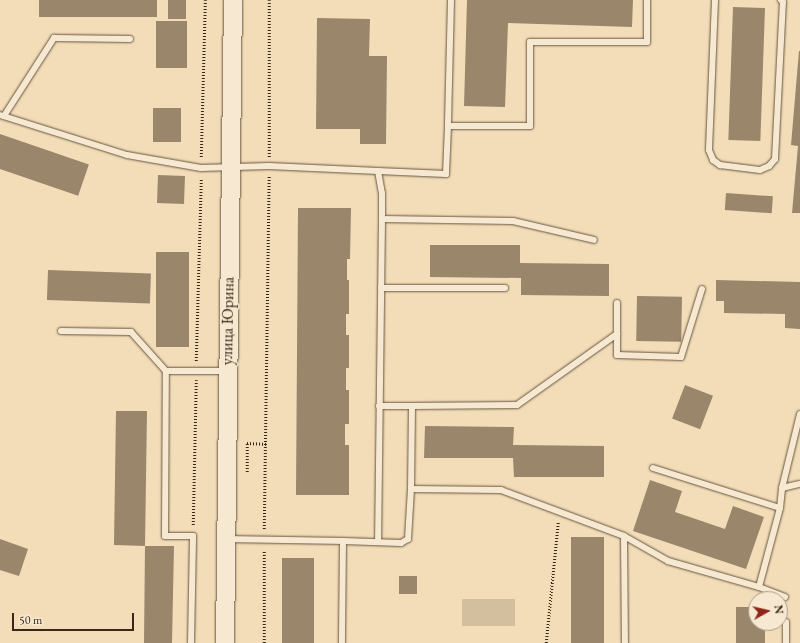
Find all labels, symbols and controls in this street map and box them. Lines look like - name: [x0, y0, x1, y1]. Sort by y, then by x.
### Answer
- street label: улица Юрина: [218, 277, 238, 365]
- north arrow: [748, 591, 788, 631]
- text: N: [771, 604, 786, 615]
- scale bar: [14, 605, 136, 631]
- text: 50 m: [19, 612, 42, 628]

